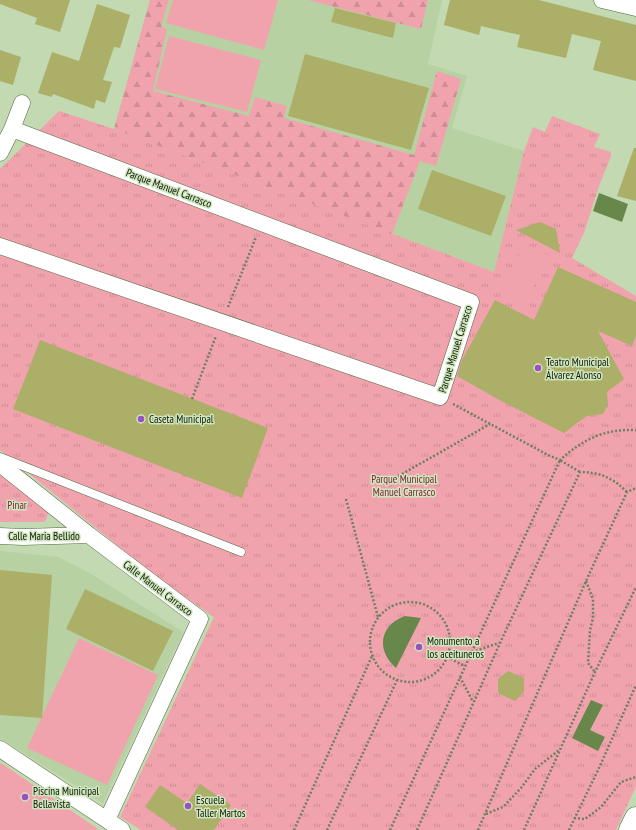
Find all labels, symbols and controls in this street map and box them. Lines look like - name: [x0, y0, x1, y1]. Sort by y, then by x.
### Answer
- street label: Parque Manuel Carrasco: [124, 165, 214, 211]
- street label: Parque Manuel Carrasco: [435, 303, 475, 394]
- place label: Teatro Municipal Álvarez Alonso: [546, 355, 609, 382]
- marker: Teatro Municipal Álvarez Alonso: [533, 363, 543, 373]
- place label: Caseta Municipal: [149, 412, 214, 426]
- marker: Caseta Municipal: [136, 414, 146, 424]
- park label: Parque Municipal Manuel Carrasco: [371, 472, 437, 499]
- park label: Pinar: [7, 498, 27, 512]
- street label: Calle Maria Bellido: [8, 529, 80, 543]
- street label: Calle Manuel Carrasco: [120, 557, 196, 619]
- place label: Monumento a los aceituneros: [427, 634, 484, 661]
- marker: Monumento a los aceituneros: [414, 642, 424, 652]
- place label: Piscina Municipal Bellavista: [33, 784, 99, 811]
- marker: Piscina Municipal Bellavista: [20, 792, 30, 802]
- place label: Escuela Taller Martos: [196, 793, 246, 820]
- marker: Escuela Taller Martos: [183, 801, 193, 811]

